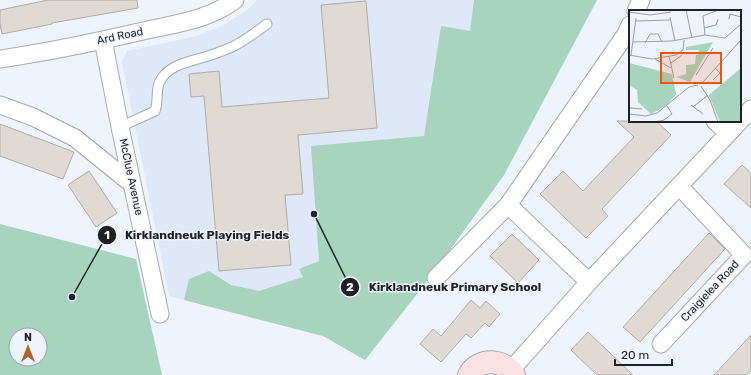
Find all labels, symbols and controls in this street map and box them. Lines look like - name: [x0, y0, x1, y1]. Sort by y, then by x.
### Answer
- inset map: [629, 10, 741, 122]
- street label: Ard Road: [96, 25, 144, 47]
- street label: McClue Avenue: [116, 137, 146, 217]
- callout: Kirklandneuk Playing Fields: [97, 223, 297, 247]
- text: 1: [104, 228, 110, 242]
- text: Kirklandneuk Playing Fields: [125, 228, 289, 242]
- street label: Craigielea Road: [678, 258, 742, 324]
- callout: Kirklandneuk Primary School: [340, 275, 549, 299]
- text: 2: [346, 280, 354, 294]
- text: Kirklandneuk Primary School: [369, 280, 541, 294]
- north arrow: [8, 327, 48, 367]
- text: N: [24, 331, 32, 344]
- scale bar: [615, 341, 672, 367]
- text: 20 m: [621, 348, 649, 362]

